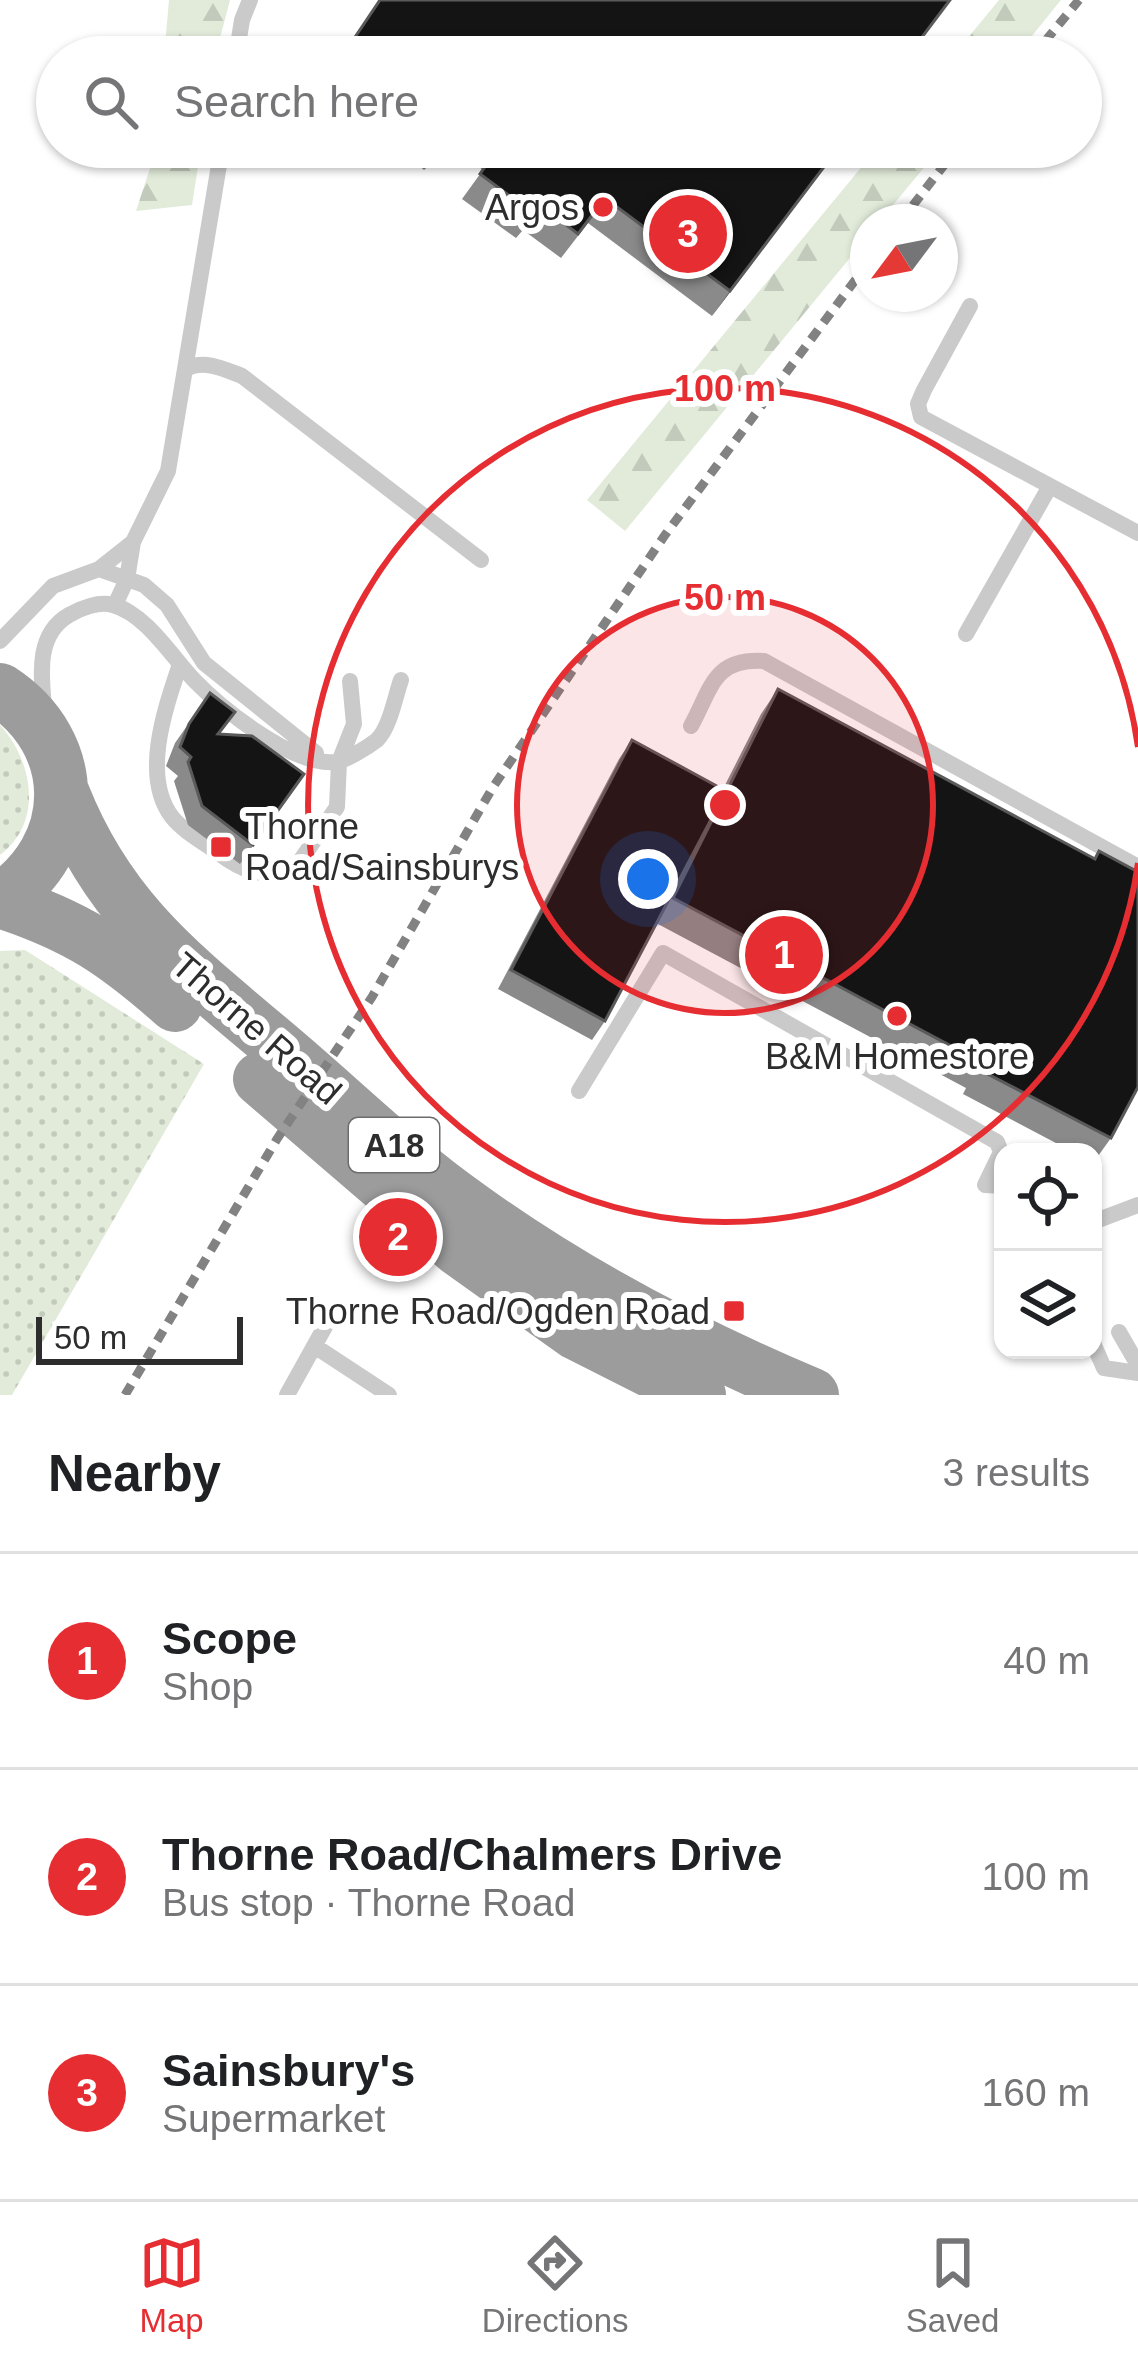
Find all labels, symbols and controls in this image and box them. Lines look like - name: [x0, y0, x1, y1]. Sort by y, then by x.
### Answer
- search box: [36, 36, 1102, 168]
- icon: search: [78, 69, 144, 135]
- text: Search here: [174, 76, 419, 127]
- place label: Argos: [485, 187, 579, 228]
- pin: 3: [649, 189, 727, 279]
- marker: Argos: [590, 194, 616, 220]
- north arrow: [850, 204, 958, 312]
- text: 100 m: [674, 368, 776, 409]
- text: 50 m: [684, 577, 766, 618]
- centre of rings: [704, 784, 746, 826]
- place label: Thorne Road/Sainsburys: [245, 806, 519, 888]
- marker: Thorne Road/Sainsburys: [208, 834, 234, 860]
- your location: [618, 849, 678, 909]
- pin: 1: [745, 910, 823, 1000]
- street label: Thorne Road: [164, 944, 349, 1113]
- marker: B&M Homestore: [884, 1003, 910, 1029]
- place label: B&M Homestore: [765, 1036, 1029, 1077]
- road number: A18: [349, 1118, 439, 1172]
- map controls: [994, 1143, 1102, 1359]
- button: locate: [994, 1143, 1102, 1251]
- pin: 2: [359, 1192, 437, 1282]
- button: layers: [994, 1251, 1102, 1359]
- place label: Thorne Road/Ogden Road: [286, 1291, 710, 1332]
- marker: Thorne Road/Ogden Road: [721, 1298, 747, 1324]
- scale bar: [36, 1311, 243, 1364]
- text: 50 m: [54, 1319, 127, 1356]
- text: Nearby: [48, 1445, 221, 1502]
- text: 3 results: [943, 1451, 1090, 1494]
- text: Scope: [162, 1613, 297, 1664]
- text: 1: [76, 1639, 98, 1682]
- text: 40 m: [1003, 1639, 1090, 1682]
- text: Shop: [162, 1665, 253, 1708]
- text: Thorne Road/Chalmers Drive: [162, 1829, 782, 1880]
- text: 2: [76, 1855, 98, 1898]
- text: 100 m: [982, 1855, 1090, 1898]
- text: Bus stop · Thorne Road: [162, 1881, 575, 1924]
- text: Sainsbury's: [162, 2045, 415, 2096]
- text: 3: [76, 2071, 98, 2114]
- text: 160 m: [982, 2071, 1090, 2114]
- text: Supermarket: [162, 2097, 385, 2140]
- tab: Map: [139, 2230, 205, 2340]
- tab: Directions: [482, 2230, 629, 2340]
- tab: Saved: [906, 2230, 999, 2340]

